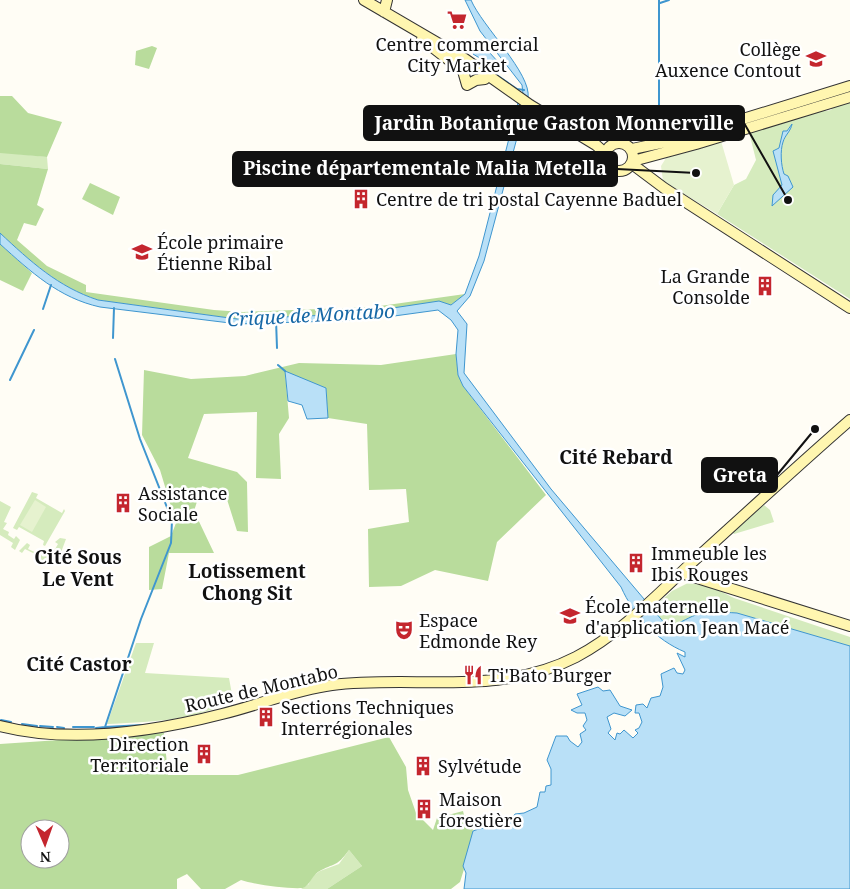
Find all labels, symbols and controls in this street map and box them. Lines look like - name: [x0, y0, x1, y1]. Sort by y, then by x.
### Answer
- supermarket icon: Centre commercial City Market: [446, 9, 468, 31]
- place label: Centre commercial City Market: [375, 32, 539, 77]
- place label: Collège Auxence Contout: [655, 37, 801, 82]
- school or university icon: Collège Auxence Contout: [805, 48, 827, 70]
- callout: Jardin Botanique Gaston Monnerville: [364, 106, 744, 140]
- text: Jardin Botanique Gaston Monnerville: [373, 110, 734, 136]
- callout: Piscine départementale Malia Metella: [233, 152, 617, 186]
- text: Piscine départementale Malia Metella: [243, 155, 607, 181]
- place label: Centre de tri postal Cayenne Baduel: [376, 187, 682, 211]
- building icon: Centre de tri postal Cayenne Baduel: [350, 188, 372, 210]
- place label: École primaire Étienne Ribal: [157, 230, 284, 275]
- school or university icon: École primaire Étienne Ribal: [131, 241, 153, 263]
- place label: La Grande Consolde: [661, 264, 750, 309]
- building icon: La Grande Consolde: [754, 275, 776, 297]
- water label: Crique de Montabo: [226, 298, 396, 332]
- district label: Cité Rebard: [559, 444, 673, 470]
- callout: Greta: [702, 458, 777, 492]
- text: Greta: [713, 462, 767, 488]
- place label: Assistance Sociale: [138, 481, 227, 526]
- building icon: Assistance Sociale: [112, 492, 134, 514]
- place label: Immeuble les Ibis Rouges: [651, 541, 767, 586]
- district label: Cité Sous Le Vent: [34, 544, 122, 592]
- building icon: Immeuble les Ibis Rouges: [625, 552, 647, 574]
- district label: Lotissement Chong Sit: [188, 558, 306, 606]
- place label: École maternelle d'application Jean Macé: [585, 594, 789, 639]
- school or university icon: École maternelle d'application Jean Macé: [559, 605, 581, 627]
- place label: Espace Edmonde Rey: [419, 608, 538, 653]
- theatre icon: Espace Edmonde Rey: [393, 619, 415, 641]
- district label: Cité Castor: [26, 651, 132, 677]
- street label: Route de Montabo: [182, 659, 340, 717]
- place label: Ti'Bato Burger: [488, 663, 612, 687]
- restaurant icon: Ti'Bato Burger: [462, 664, 484, 686]
- place label: Sections Techniques Interrégionales: [281, 695, 454, 740]
- building icon: Sections Techniques Interrégionales: [255, 706, 277, 728]
- place label: Direction Territoriale: [90, 732, 189, 777]
- building icon: Direction Territoriale: [193, 743, 215, 765]
- place label: Sylvétude: [438, 754, 522, 778]
- building icon: Sylvétude: [412, 755, 434, 777]
- place label: Maison forestière: [439, 787, 522, 832]
- building icon: Maison forestière: [413, 798, 435, 820]
- north arrow: [20, 819, 70, 869]
- text: N: [40, 848, 51, 867]

